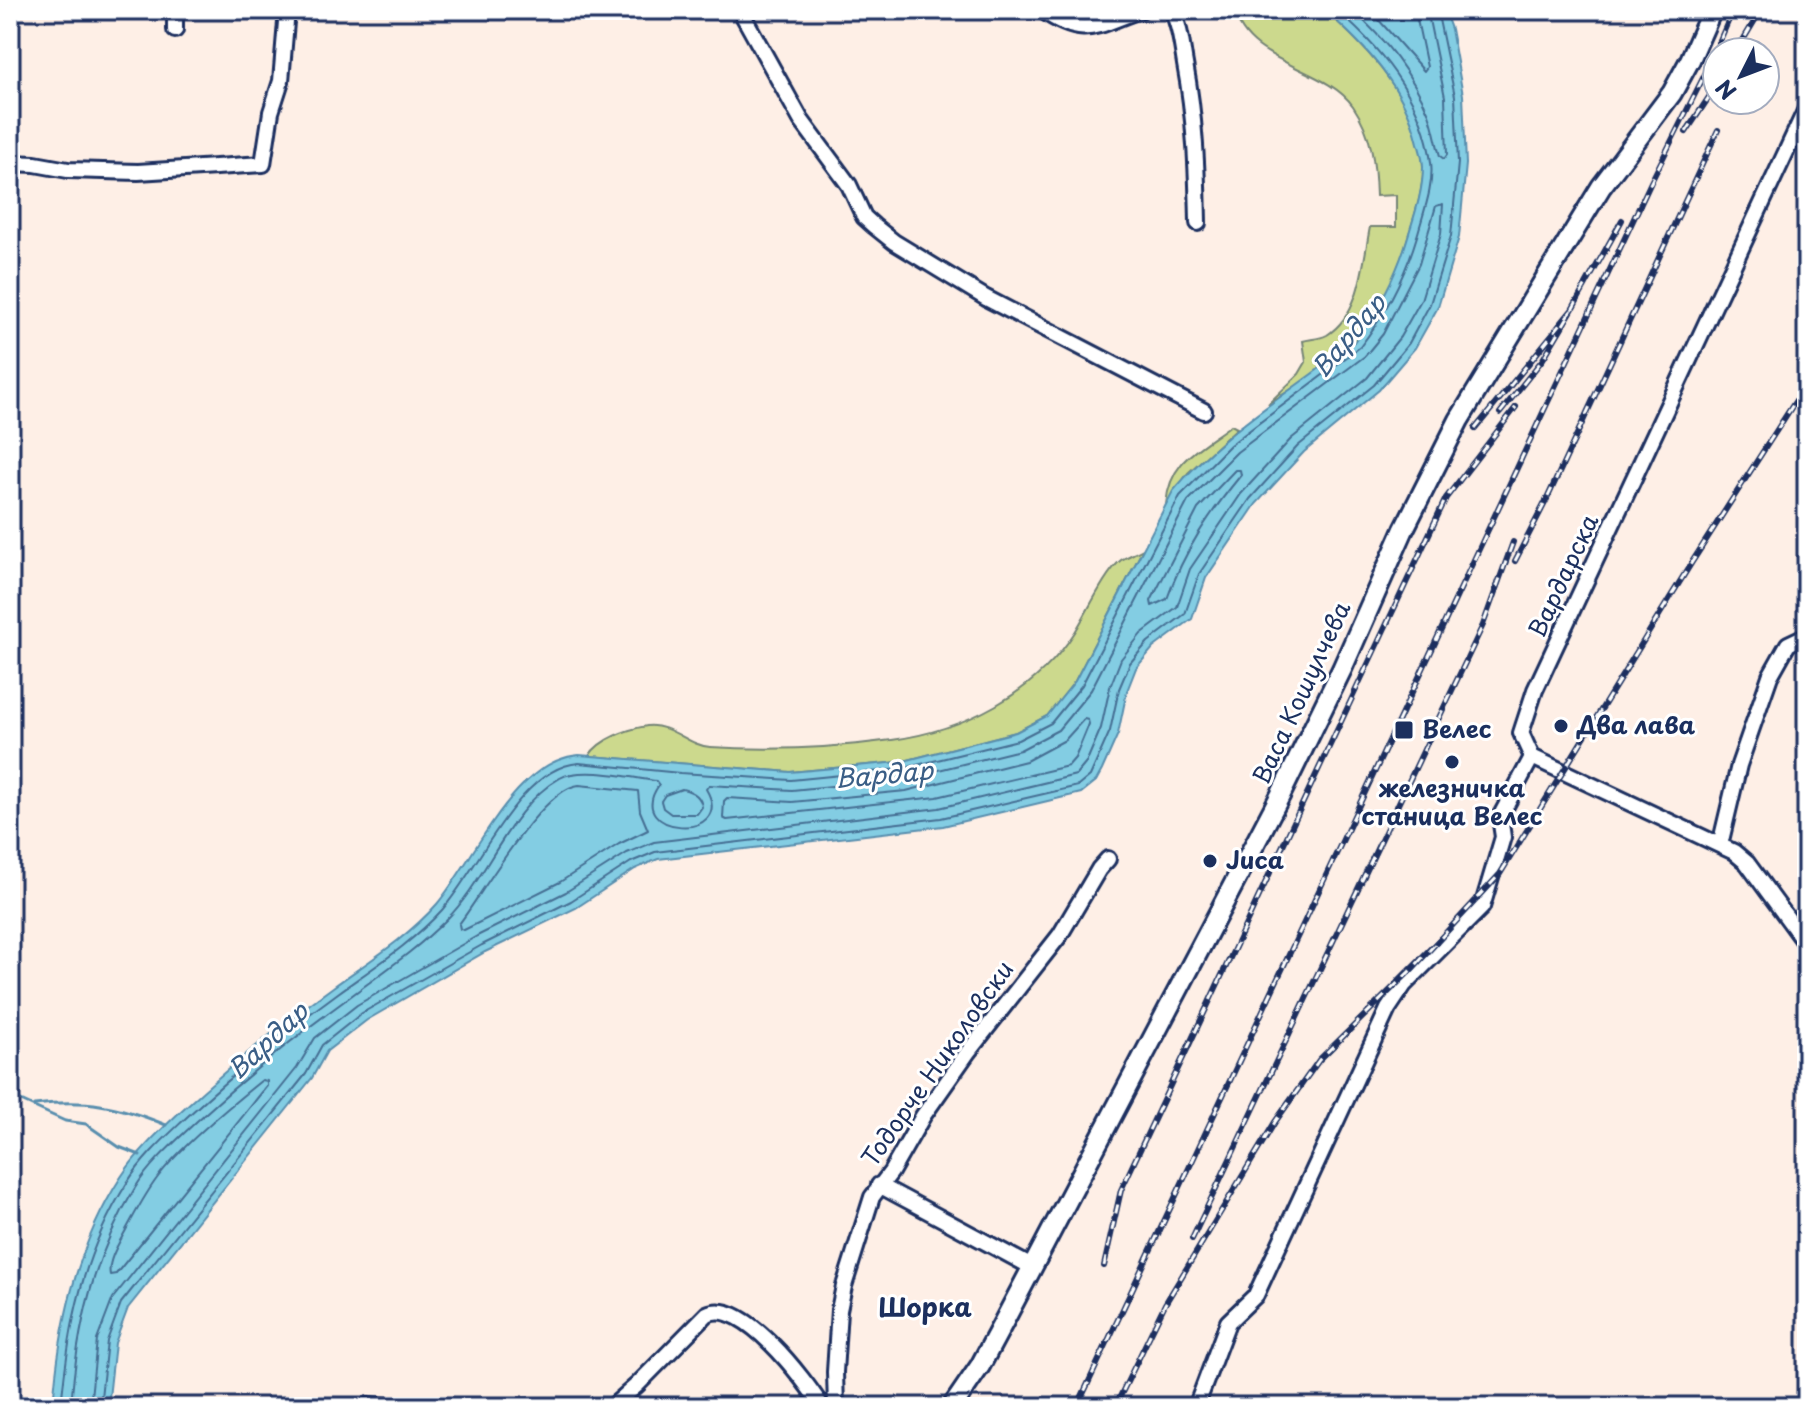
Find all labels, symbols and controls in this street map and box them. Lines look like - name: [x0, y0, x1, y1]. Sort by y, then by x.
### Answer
- north arrow: [1701, 36, 1781, 116]
- text: N: [1707, 73, 1743, 108]
- water label: Вардар: [1301, 283, 1396, 385]
- street label: Вардарска: [1518, 508, 1606, 643]
- street label: Васа Кошулчева: [1242, 595, 1358, 789]
- place label: Два лава: [1576, 706, 1696, 742]
- place label: Велес: [1422, 710, 1492, 746]
- marker: Два лава: [1552, 717, 1570, 735]
- marker: Велес: [1393, 719, 1415, 741]
- water label: Вардар: [833, 750, 937, 797]
- marker: железничка станица Велес: [1443, 753, 1461, 771]
- place label: железничка станица Велес: [1361, 769, 1543, 833]
- place label: Juca: [1226, 841, 1285, 877]
- marker: Juca: [1201, 852, 1219, 870]
- street label: Тодорче Николовски: [852, 953, 1021, 1173]
- water label: Вардар: [218, 991, 318, 1088]
- district label: Шорка: [878, 1287, 972, 1326]

